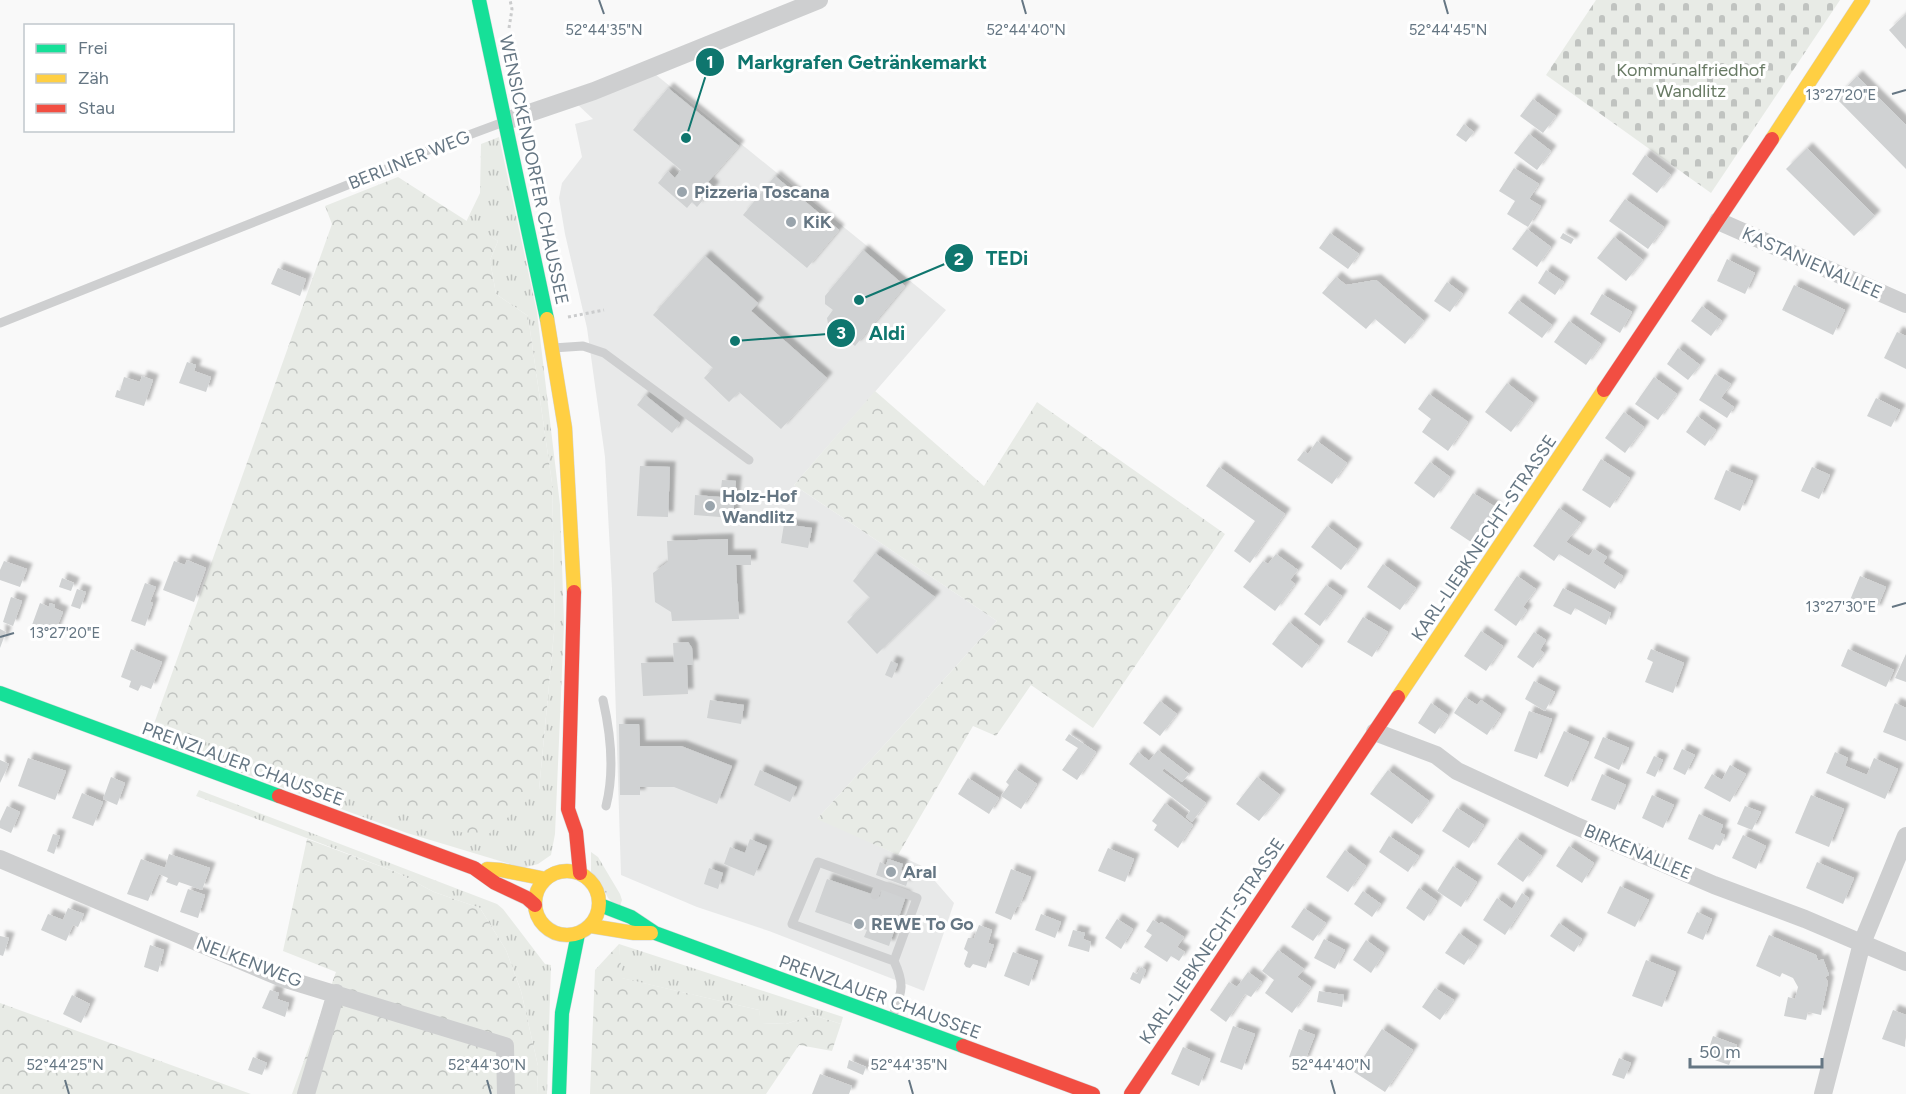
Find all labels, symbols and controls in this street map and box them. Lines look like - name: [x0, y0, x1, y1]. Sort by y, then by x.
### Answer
- text: 52°44'35"N: [565, 21, 643, 39]
- text: 52°44'40"N: [986, 21, 1066, 39]
- text: 52°44'45"N: [1409, 21, 1487, 39]
- legend: [24, 24, 234, 132]
- street label: WENSICKENDORFER CHAUSSEE: [495, 33, 573, 307]
- text: Frei: [78, 37, 108, 59]
- callout: Markgrafen Getränkemarkt: [695, 43, 999, 81]
- text: Markgrafen Getränkemarkt: [737, 50, 987, 74]
- text: 1: [706, 51, 714, 73]
- park label: Kommunalfriedhof Wandlitz: [1616, 59, 1766, 102]
- text: Zäh: [78, 67, 109, 89]
- text: 13°27'20"E: [1805, 86, 1877, 104]
- text: Stau: [78, 97, 115, 119]
- street label: BERLINER WEG: [345, 126, 473, 194]
- place label: Pizzeria Toscana: [694, 181, 830, 203]
- marker: Pizzeria Toscana: [675, 185, 689, 199]
- place label: KiK: [803, 211, 832, 233]
- marker: KiK: [784, 215, 798, 229]
- street label: KASTANIENALLEE: [1739, 222, 1885, 304]
- callout: TEDi: [944, 239, 1040, 277]
- text: TEDi: [986, 246, 1028, 270]
- text: 2: [954, 248, 964, 270]
- callout: Aldi: [826, 314, 917, 352]
- text: Aldi: [869, 321, 905, 345]
- text: 3: [836, 322, 846, 344]
- street label: KARL-LIEBKNECHT-STRASSE: [1407, 431, 1561, 645]
- place label: Holz-Hof Wandlitz: [722, 485, 798, 528]
- marker: Holz-Hof Wandlitz: [703, 499, 717, 513]
- text: 13°27'30"E: [1806, 598, 1876, 616]
- text: 13°27'20"E: [29, 624, 101, 642]
- street label: PRENZLAUER CHAUSSEE: [139, 717, 347, 811]
- street label: BIRKENALLEE: [1581, 819, 1695, 885]
- street label: KARL-LIEBKNECHT-STRASSE: [1135, 834, 1289, 1048]
- place label: Aral: [903, 861, 937, 883]
- marker: Aral: [884, 865, 898, 879]
- place label: REWE To Go: [871, 913, 974, 935]
- marker: REWE To Go: [852, 917, 866, 931]
- street label: NELKENWEG: [193, 932, 305, 992]
- street label: PRENZLAUER CHAUSSEE: [776, 950, 984, 1044]
- scale bar: [1690, 1031, 1822, 1069]
- text: 50 m: [1699, 1041, 1741, 1063]
- text: 52°44'25"N: [26, 1056, 104, 1074]
- text: 52°44'30"N: [448, 1056, 526, 1074]
- text: 52°44'35"N: [870, 1056, 948, 1074]
- text: 52°44'40"N: [1291, 1056, 1371, 1074]

